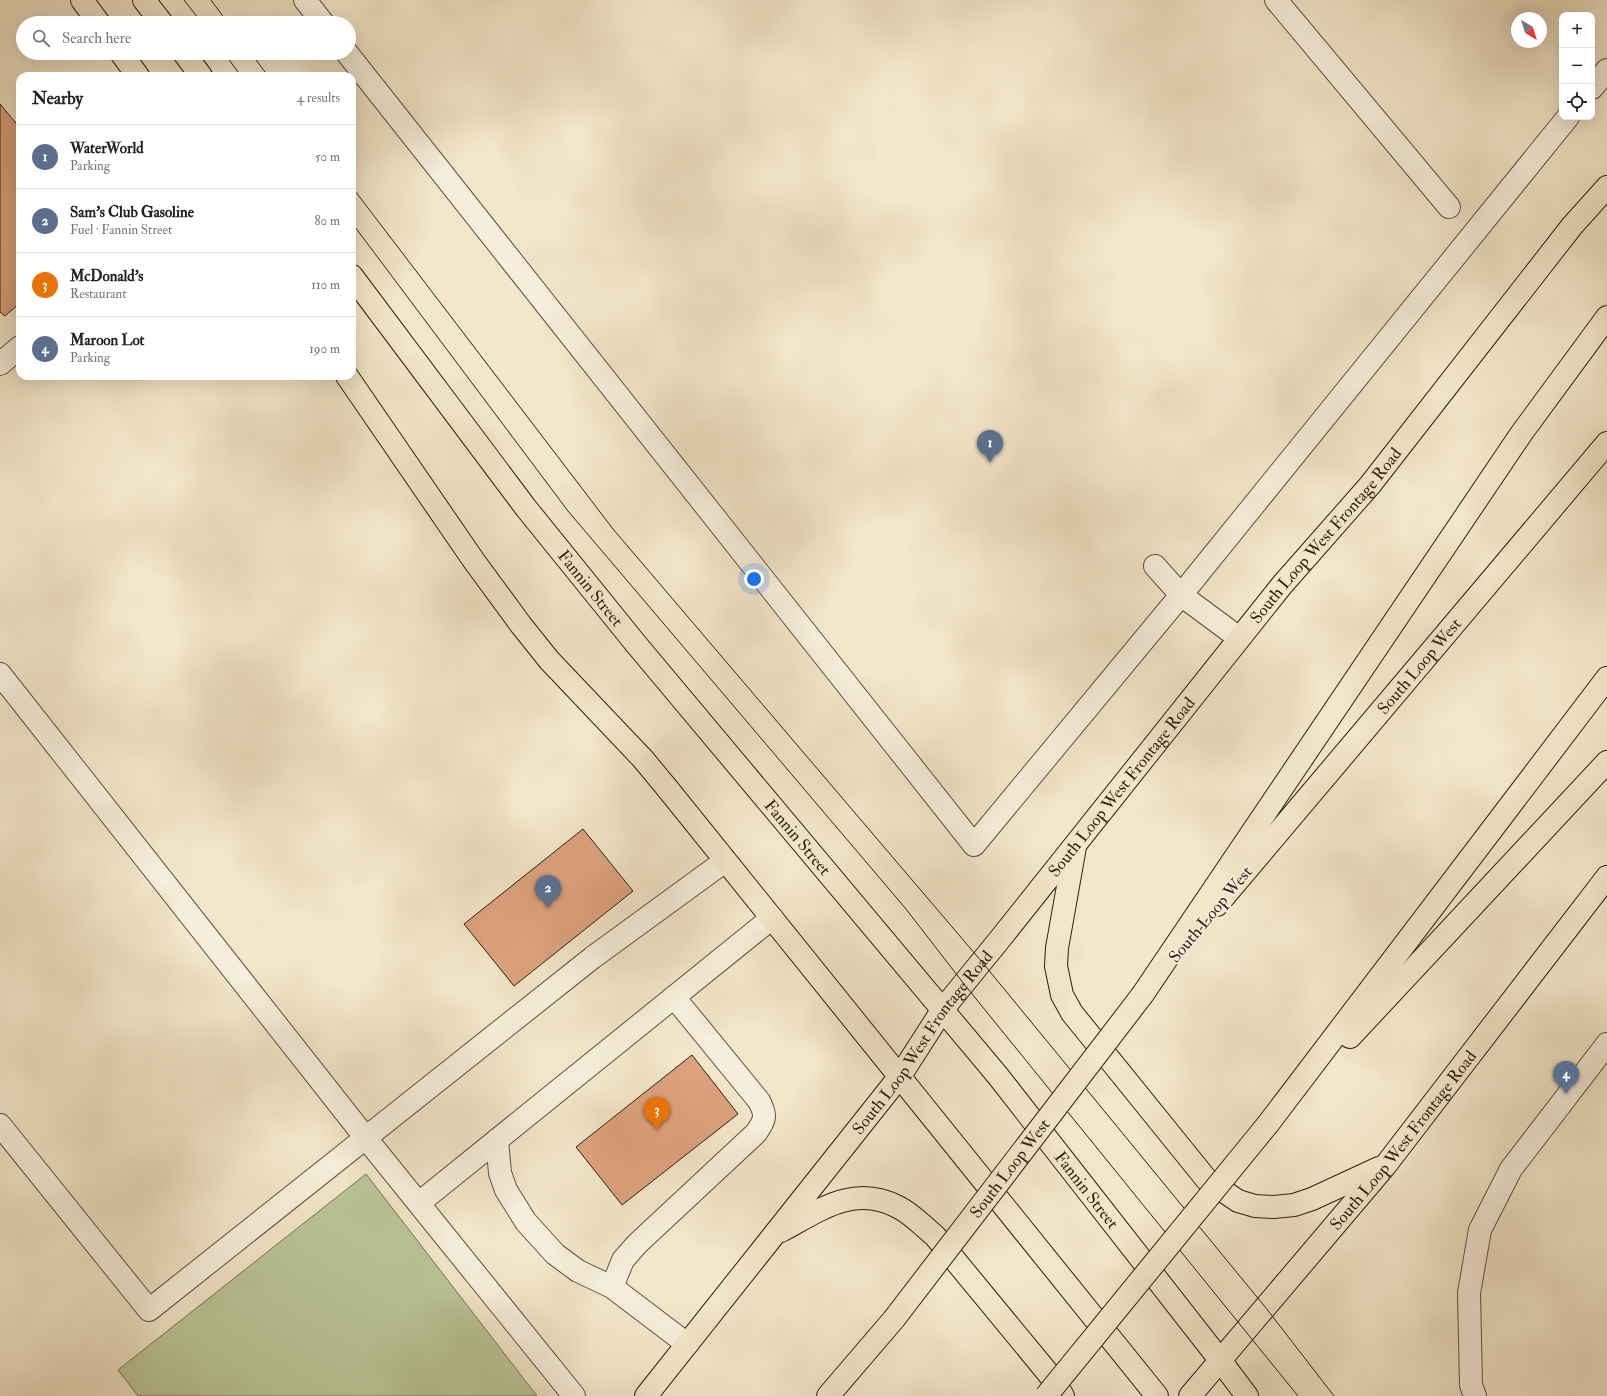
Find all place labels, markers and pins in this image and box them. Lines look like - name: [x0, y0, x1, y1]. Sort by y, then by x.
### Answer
- pin: 1: [977, 430, 1003, 463]
- pin: 2: [535, 875, 561, 908]
- pin: 4: [1553, 1061, 1579, 1094]
- pin: 3: [644, 1097, 670, 1130]

